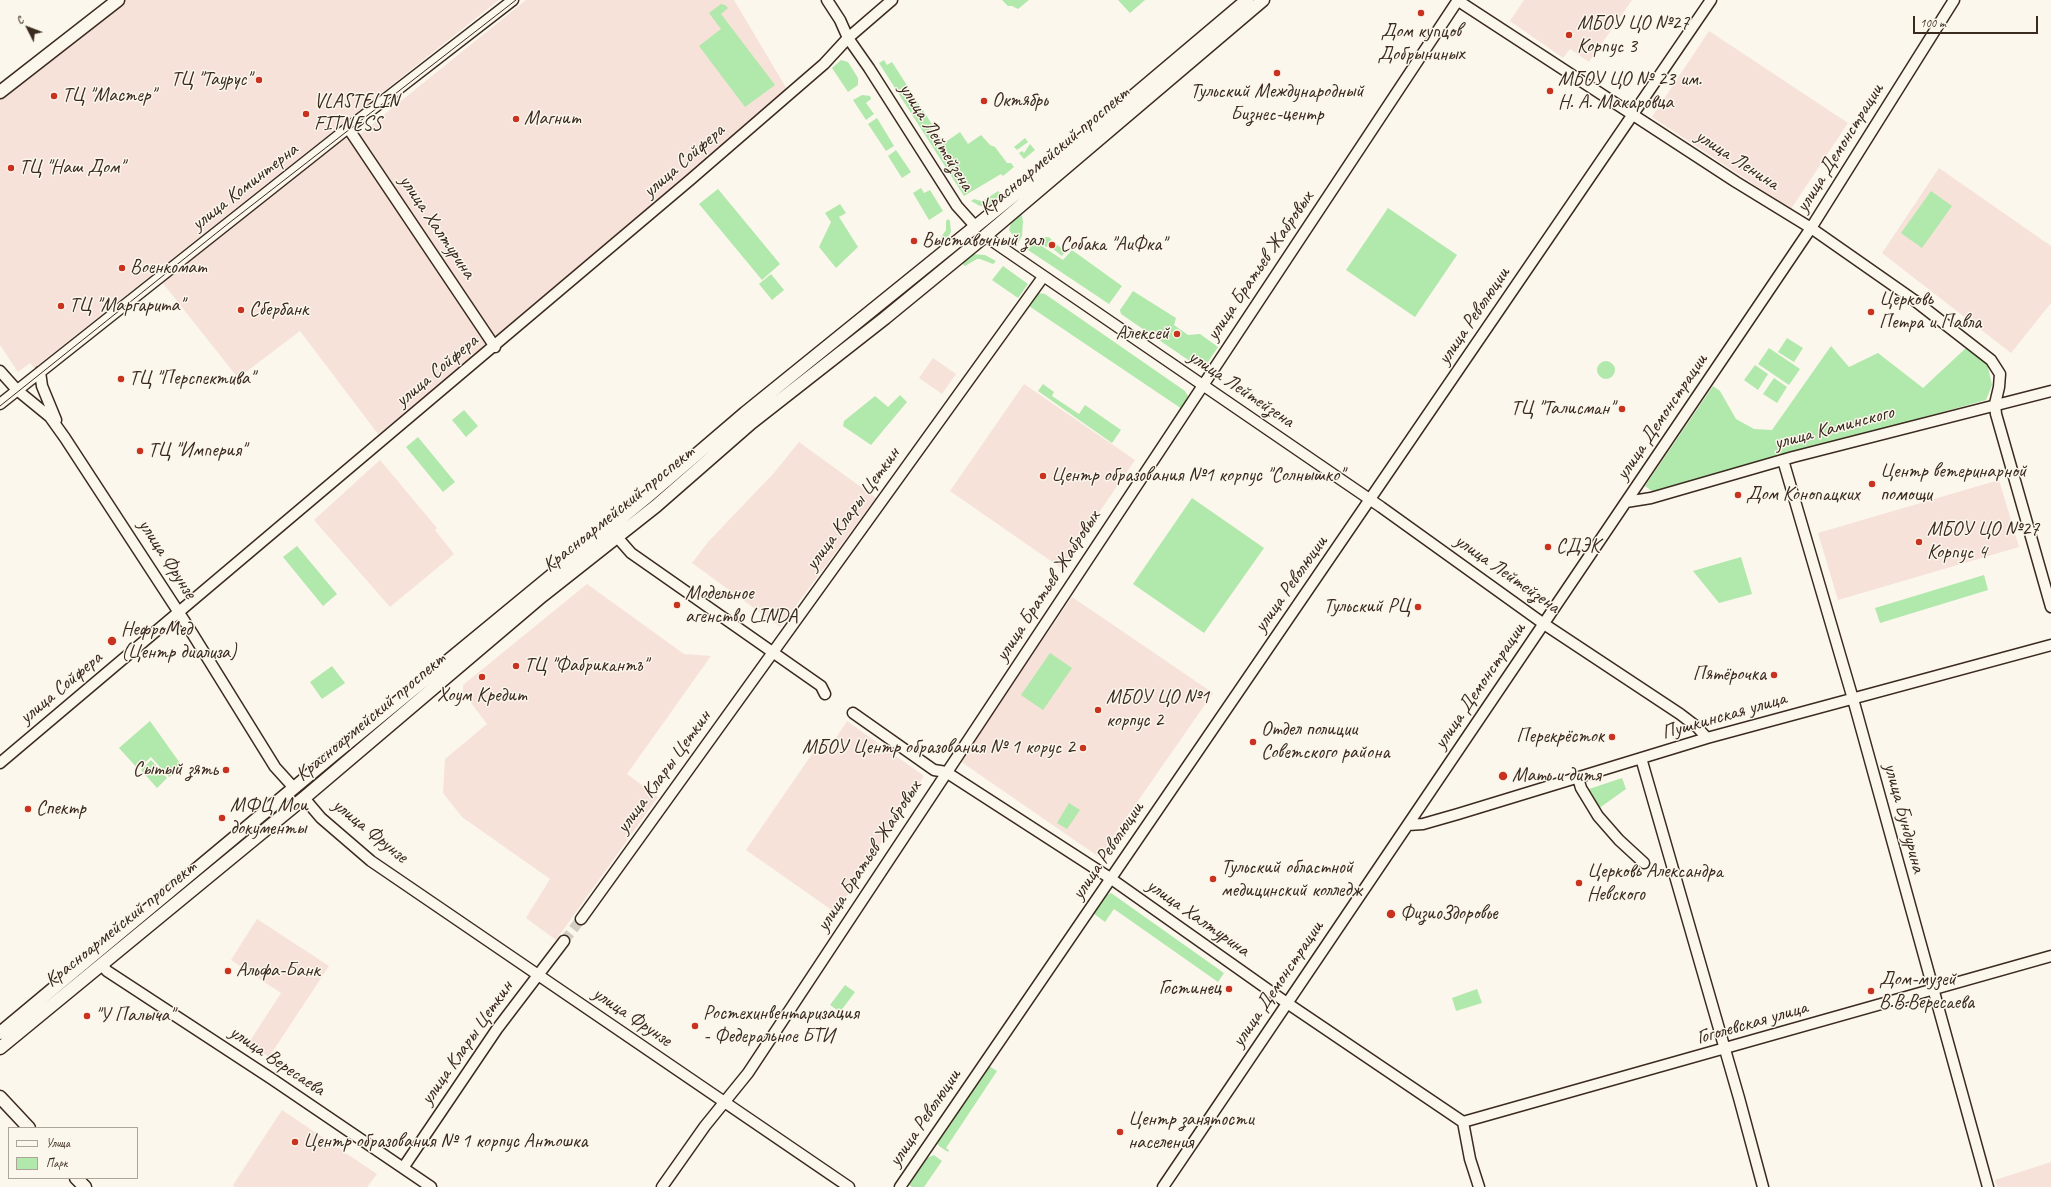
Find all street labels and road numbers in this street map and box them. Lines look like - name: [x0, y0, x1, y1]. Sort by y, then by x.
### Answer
- street label: улица Лейтейзена: [893, 79, 979, 195]
- street label: улица Демонстрации: [1791, 79, 1889, 217]
- street label: Красноармейский проспект: [975, 81, 1135, 221]
- street label: улица Сойфера: [638, 119, 730, 203]
- street label: улица Ленина: [1691, 124, 1783, 196]
- street label: улица Коминтерна: [187, 138, 303, 236]
- street label: улица Халтурина: [393, 170, 481, 284]
- street label: улица Братьев Жабровых: [1201, 187, 1319, 345]
- street label: улица Революции: [1433, 263, 1515, 369]
- street label: улица Сойфера: [391, 329, 483, 413]
- street label: улица Лейтейзена: [1183, 345, 1299, 433]
- street label: улица Демонстрации: [1611, 349, 1713, 485]
- street label: улица Каминского: [1771, 400, 1897, 456]
- street label: Красноармейский проспект: [538, 440, 700, 578]
- street label: улица Клары Цеткин: [800, 443, 906, 575]
- street label: улица Братьев Жабровых: [990, 506, 1106, 666]
- street label: улица Фрунзе: [132, 515, 202, 603]
- street label: улица Лейтейзена: [1450, 529, 1564, 619]
- street label: улица Революции: [1249, 531, 1333, 637]
- street label: улица Демонстрации: [1429, 618, 1531, 754]
- street label: улица Сойфера: [15, 646, 107, 730]
- street label: Красноармейский проспект: [291, 647, 451, 787]
- street label: Пушкинская улица: [1659, 687, 1789, 745]
- street label: улица Клары Цеткин: [611, 706, 717, 838]
- street label: улица Бундурина: [1878, 760, 1930, 876]
- street label: улица Братьев Жабровых: [811, 776, 927, 936]
- street label: улица Фрунзе: [327, 793, 413, 869]
- street label: улица Революции: [1067, 798, 1149, 904]
- street label: Красноармейский проспект: [40, 855, 202, 993]
- street label: улица Халтурина: [1142, 874, 1254, 962]
- street label: улица Демонстрации: [1227, 916, 1329, 1052]
- street label: улица Клары Цеткин: [415, 976, 519, 1110]
- street label: улица Фрунзе: [588, 982, 676, 1052]
- street label: Гоголевская улица: [1694, 996, 1810, 1050]
- street label: улица Вересаева: [225, 1020, 329, 1102]
- street label: улица Революции: [884, 1065, 966, 1171]

